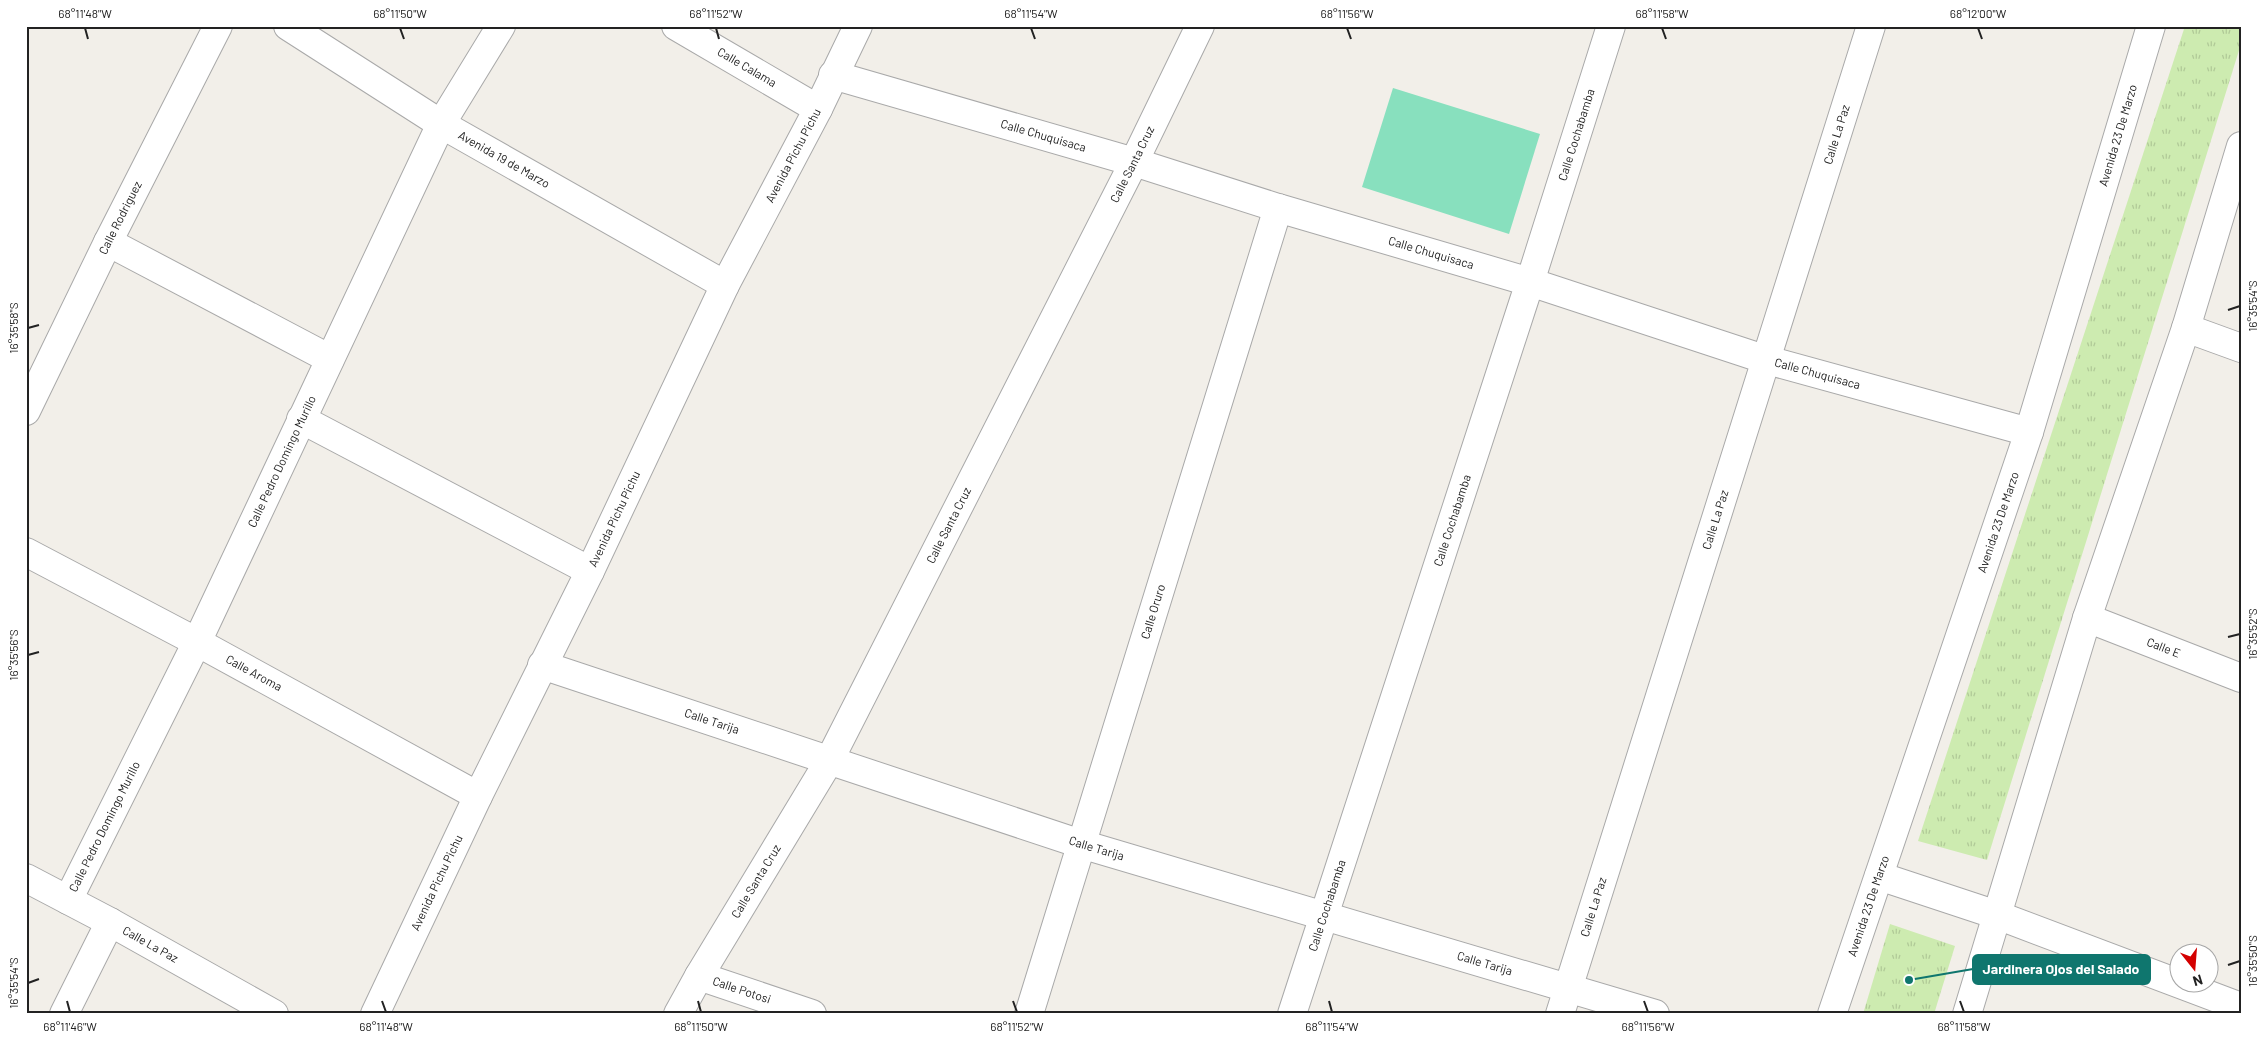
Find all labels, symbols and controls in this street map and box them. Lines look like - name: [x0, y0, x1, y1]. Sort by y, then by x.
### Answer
- text: 68°11'48"W: [58, 6, 112, 20]
- text: 68°11'50"W: [373, 6, 427, 20]
- text: 68°11'52"W: [689, 6, 743, 20]
- text: 68°11'54"W: [1004, 6, 1058, 20]
- text: 68°11'56"W: [1320, 6, 1374, 20]
- text: 68°11'58"W: [1635, 6, 1689, 20]
- text: 68°12'00"W: [1950, 6, 2007, 20]
- street label: Calle Calama: [715, 44, 779, 89]
- street label: Avenida 23 De Marzo: [2095, 83, 2139, 188]
- street label: Calle Cochabamba: [1554, 87, 1597, 182]
- street label: Calle La Paz: [1820, 103, 1852, 166]
- street label: Avenida Pichu Pichu: [762, 106, 823, 205]
- street label: Calle Chuquisaca: [999, 116, 1088, 154]
- street label: Calle Santa Cruz: [1107, 123, 1156, 205]
- street label: Avenida 19 de Marzo: [456, 127, 553, 190]
- street label: Calle Rodriguez: [95, 178, 144, 256]
- street label: Calle Chuquisaca: [1387, 233, 1476, 271]
- text: 16°35'54"S: [2245, 280, 2259, 332]
- text: 16°35'58"S: [6, 302, 20, 354]
- street label: Calle Chuquisaca: [1773, 354, 1862, 391]
- street label: Calle Pedro Domingo Murillo: [244, 393, 318, 529]
- street label: Avenida Pichu Pichu: [585, 468, 642, 569]
- street label: Avenida 23 De Marzo: [1974, 470, 2021, 574]
- street label: Calle Cochabamba: [1430, 472, 1473, 568]
- street label: Calle Santa Cruz: [923, 485, 973, 565]
- street label: Calle La Paz: [1699, 488, 1731, 551]
- street label: Calle Oruro: [1137, 582, 1167, 641]
- text: 16°35'52"S: [2245, 608, 2259, 660]
- text: 16°35'56"S: [6, 629, 20, 681]
- street label: Calle E: [2145, 634, 2183, 660]
- street label: Calle Aroma: [224, 651, 285, 693]
- street label: Calle Tarija: [683, 705, 741, 736]
- street label: Calle Pedro Domingo Murillo: [65, 759, 142, 894]
- street label: Avenida Pichu Pichu: [407, 832, 465, 933]
- street label: Calle Tarija: [1067, 832, 1126, 862]
- street label: Calle Santa Cruz: [728, 841, 783, 920]
- street label: Avenida 23 De Marzo: [1844, 853, 1891, 958]
- street label: Calle Cochabamba: [1305, 858, 1348, 953]
- street label: Calle La Paz: [1577, 875, 1609, 938]
- street label: Calle La Paz: [120, 923, 181, 965]
- text: 16°35'50"S: [2245, 935, 2259, 987]
- north arrow: [2170, 942, 2220, 992]
- street label: Calle Tarija: [1456, 948, 1514, 977]
- callout: Jardinera Ojos del Salado: [1973, 955, 2150, 984]
- text: 16°35'54"S: [6, 957, 20, 1009]
- text: Jardinera Ojos del Salado: [1983, 960, 2140, 977]
- text: N: [2191, 971, 2205, 990]
- street label: Calle Potosi: [711, 973, 773, 1006]
- text: 68°11'46"W: [43, 1019, 97, 1033]
- text: 68°11'48"W: [359, 1019, 413, 1033]
- text: 68°11'50"W: [674, 1019, 728, 1033]
- text: 68°11'52"W: [990, 1019, 1044, 1033]
- text: 68°11'54"W: [1305, 1019, 1359, 1033]
- text: 68°11'56"W: [1621, 1019, 1675, 1033]
- text: 68°11'58"W: [1937, 1019, 1991, 1033]

